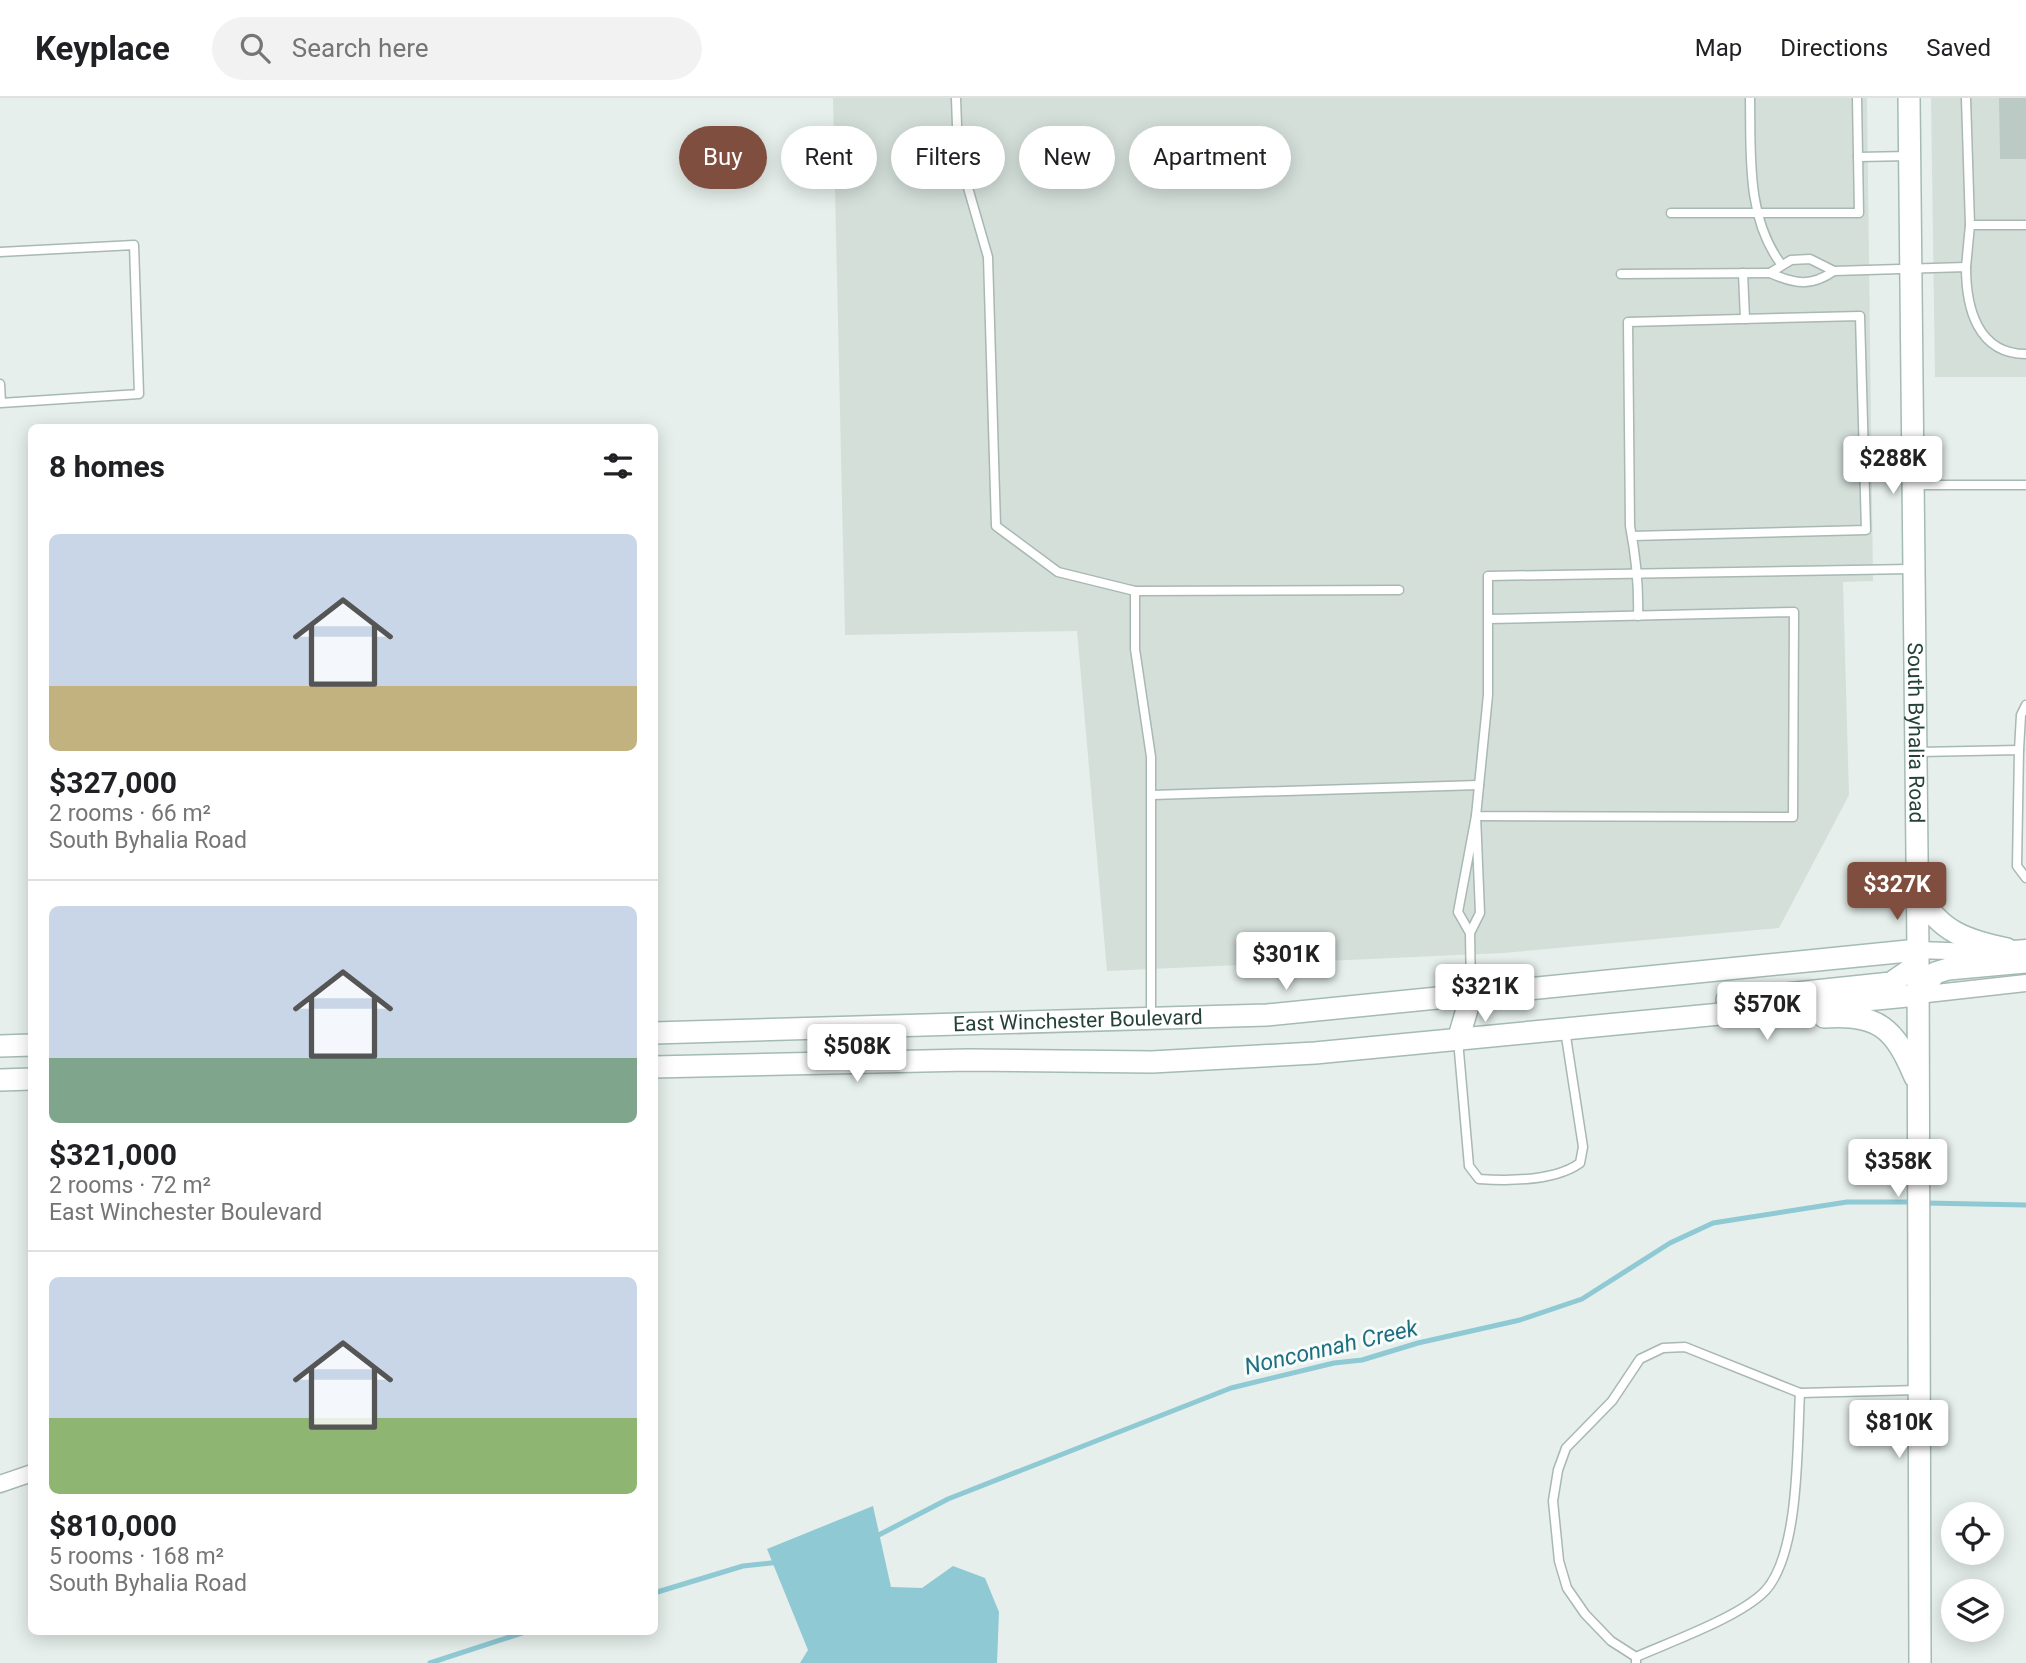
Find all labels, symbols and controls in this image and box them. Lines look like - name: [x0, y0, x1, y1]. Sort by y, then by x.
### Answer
- search box: [212, 17, 702, 80]
- text: Keyplace: [35, 29, 170, 68]
- icon: search: [236, 29, 274, 67]
- text: Search here: [292, 33, 429, 63]
- text: Map: [1695, 34, 1742, 62]
- text: Directions: [1780, 34, 1888, 62]
- text: Saved: [1926, 34, 1991, 62]
- chip: Buy: [679, 126, 767, 189]
- chip: Rent: [781, 126, 877, 189]
- chip: Filters: [891, 126, 1005, 189]
- chip: New: [1019, 126, 1115, 189]
- chip: Apartment: [1129, 126, 1291, 189]
- pin: $288K: [1844, 436, 1942, 496]
- text: $288K: [1859, 445, 1927, 472]
- icon: filters: [599, 447, 637, 485]
- text: 8 homes: [49, 449, 165, 484]
- icon: home: [280, 579, 406, 705]
- street label: South Byhalia Road: [1903, 642, 1929, 824]
- text: $327,000: [49, 765, 177, 800]
- text: 2 rooms · 66 m²: [49, 800, 211, 827]
- text: South Byhalia Road: [49, 827, 247, 854]
- pin: $327K: [1848, 862, 1946, 922]
- text: $327K: [1863, 871, 1931, 898]
- pin: $301K: [1237, 932, 1335, 992]
- text: $301K: [1252, 941, 1320, 968]
- icon: home: [280, 951, 406, 1077]
- pin: $321K: [1436, 964, 1534, 1024]
- text: $321K: [1451, 973, 1519, 1000]
- pin: $570K: [1718, 982, 1816, 1042]
- text: $570K: [1733, 991, 1801, 1018]
- street label: East Winchester Boulevard: [953, 1005, 1203, 1036]
- pin: $508K: [808, 1024, 906, 1084]
- text: $508K: [823, 1033, 891, 1060]
- text: $321,000: [49, 1137, 177, 1172]
- pin: $358K: [1849, 1140, 1947, 1199]
- text: $358K: [1864, 1148, 1932, 1175]
- text: 2 rooms · 72 m²: [49, 1172, 211, 1199]
- text: East Winchester Boulevard: [49, 1199, 322, 1226]
- water label: Nonconnah Creek: [1242, 1314, 1421, 1381]
- icon: home: [280, 1322, 406, 1448]
- pin: $810K: [1850, 1400, 1948, 1460]
- text: $810K: [1865, 1409, 1933, 1436]
- map controls: [1941, 1502, 2004, 1642]
- button: locate: [1941, 1502, 2004, 1565]
- text: $810,000: [49, 1508, 177, 1543]
- text: 5 rooms · 168 m²: [49, 1543, 224, 1570]
- text: South Byhalia Road: [49, 1570, 247, 1597]
- button: layers: [1941, 1579, 2004, 1642]

